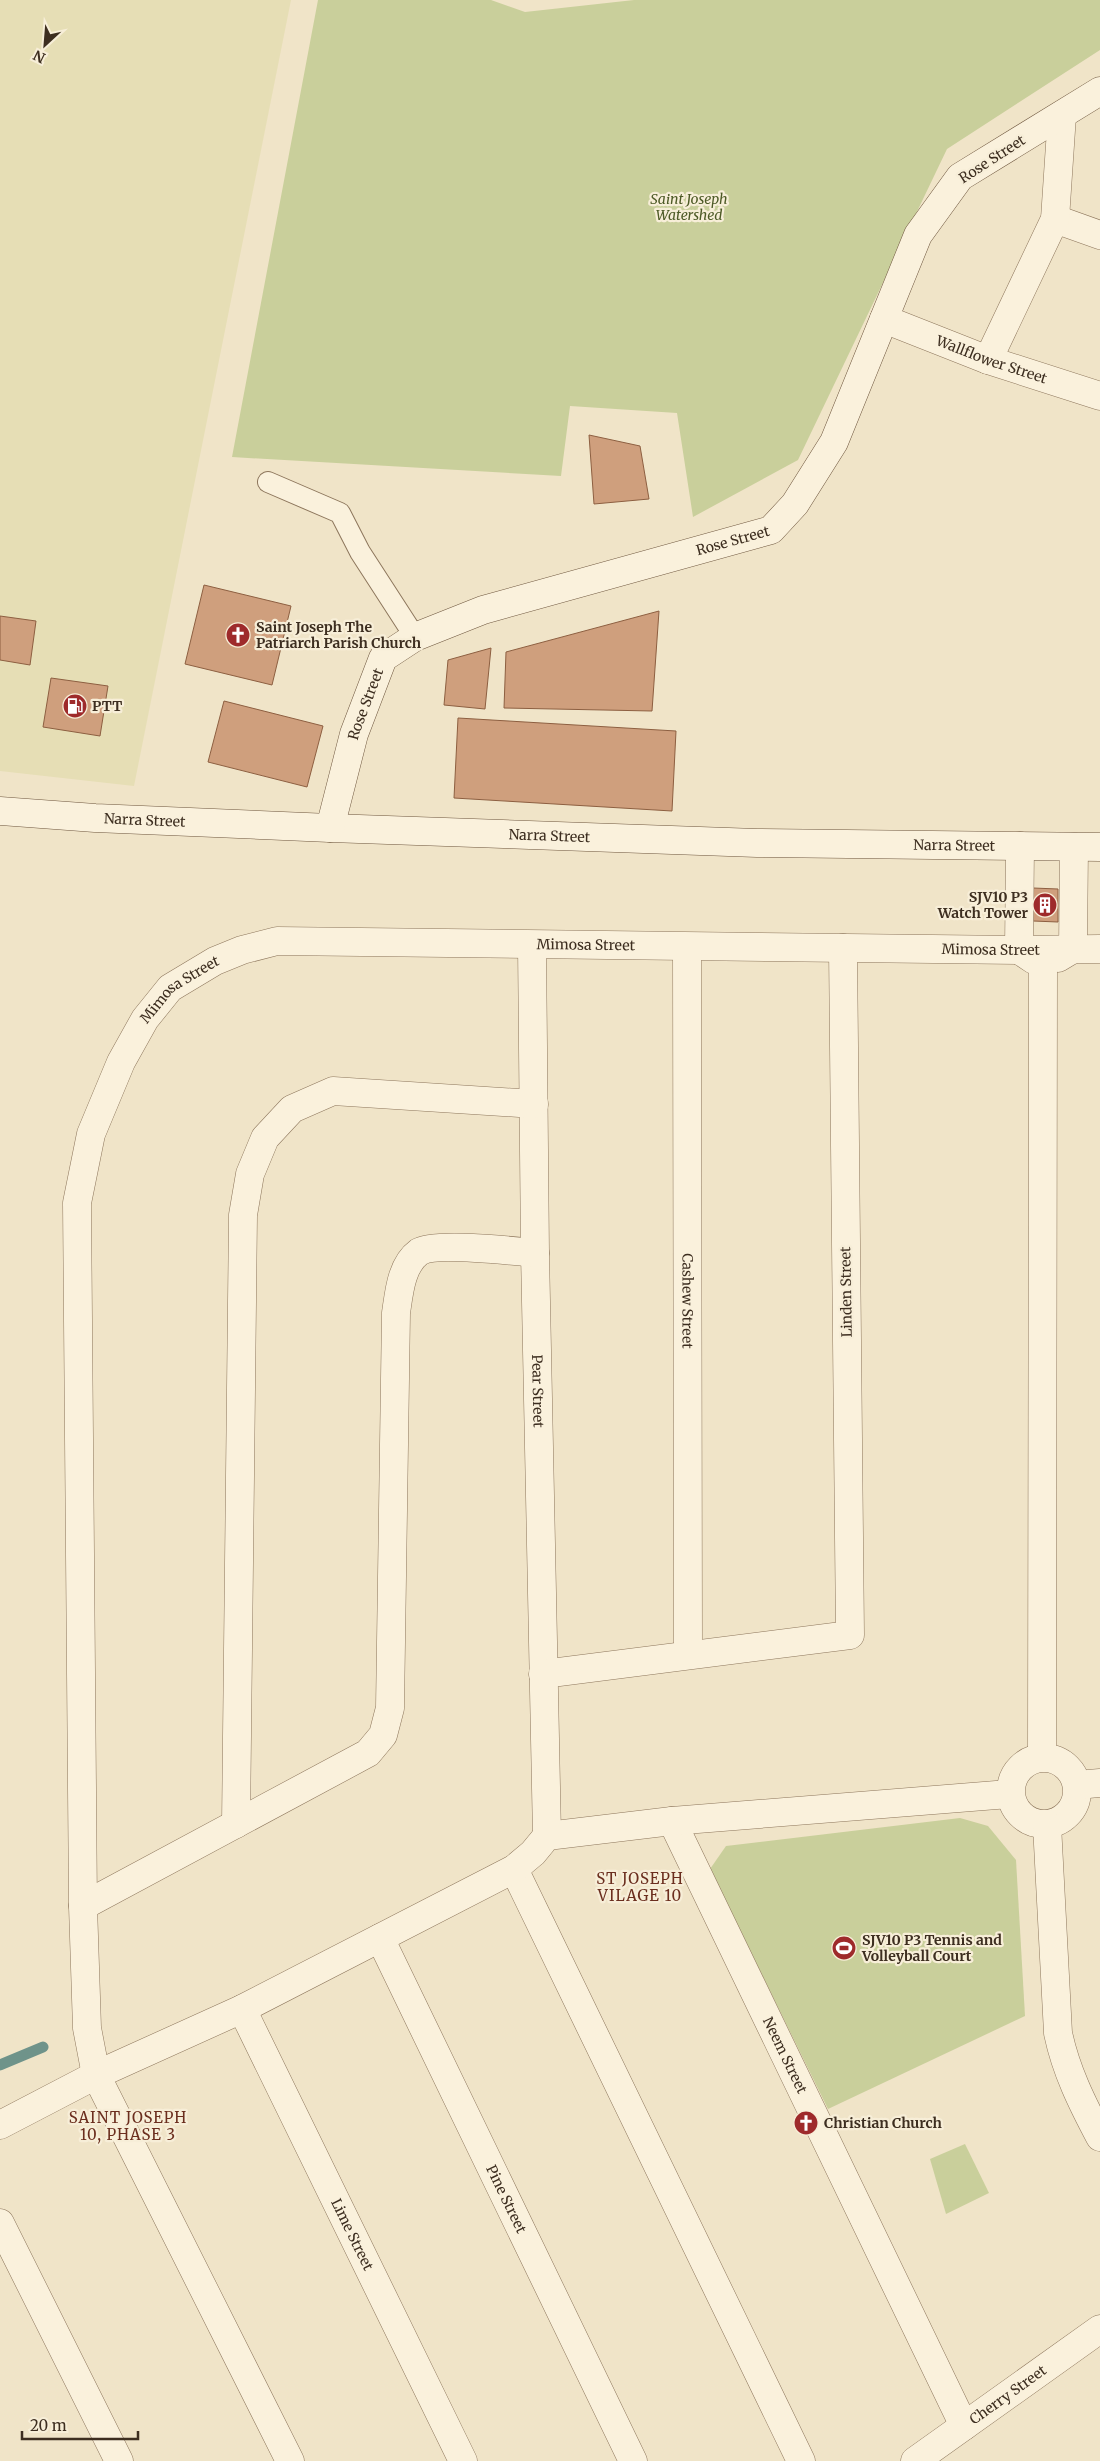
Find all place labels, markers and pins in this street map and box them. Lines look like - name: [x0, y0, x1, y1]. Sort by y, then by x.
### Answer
- place label: Saint Joseph The Patriarch Parish Church: [256, 618, 422, 652]
- church icon: Saint Joseph The Patriarch Parish Church: [225, 622, 251, 648]
- fuel station icon: PTT: [62, 693, 88, 719]
- place label: PTT: [92, 697, 122, 715]
- place label: SJV10 P3 Watch Tower: [937, 888, 1028, 922]
- building icon: SJV10 P3 Watch Tower: [1032, 892, 1058, 918]
- place label: SJV10 P3 Tennis and Volleyball Court: [861, 1931, 1002, 1965]
- sports icon: SJV10 P3 Tennis and Volleyball Court: [831, 1935, 857, 1961]
- church icon: Christian Church: [793, 2110, 819, 2136]
- place label: Christian Church: [824, 2114, 942, 2132]

